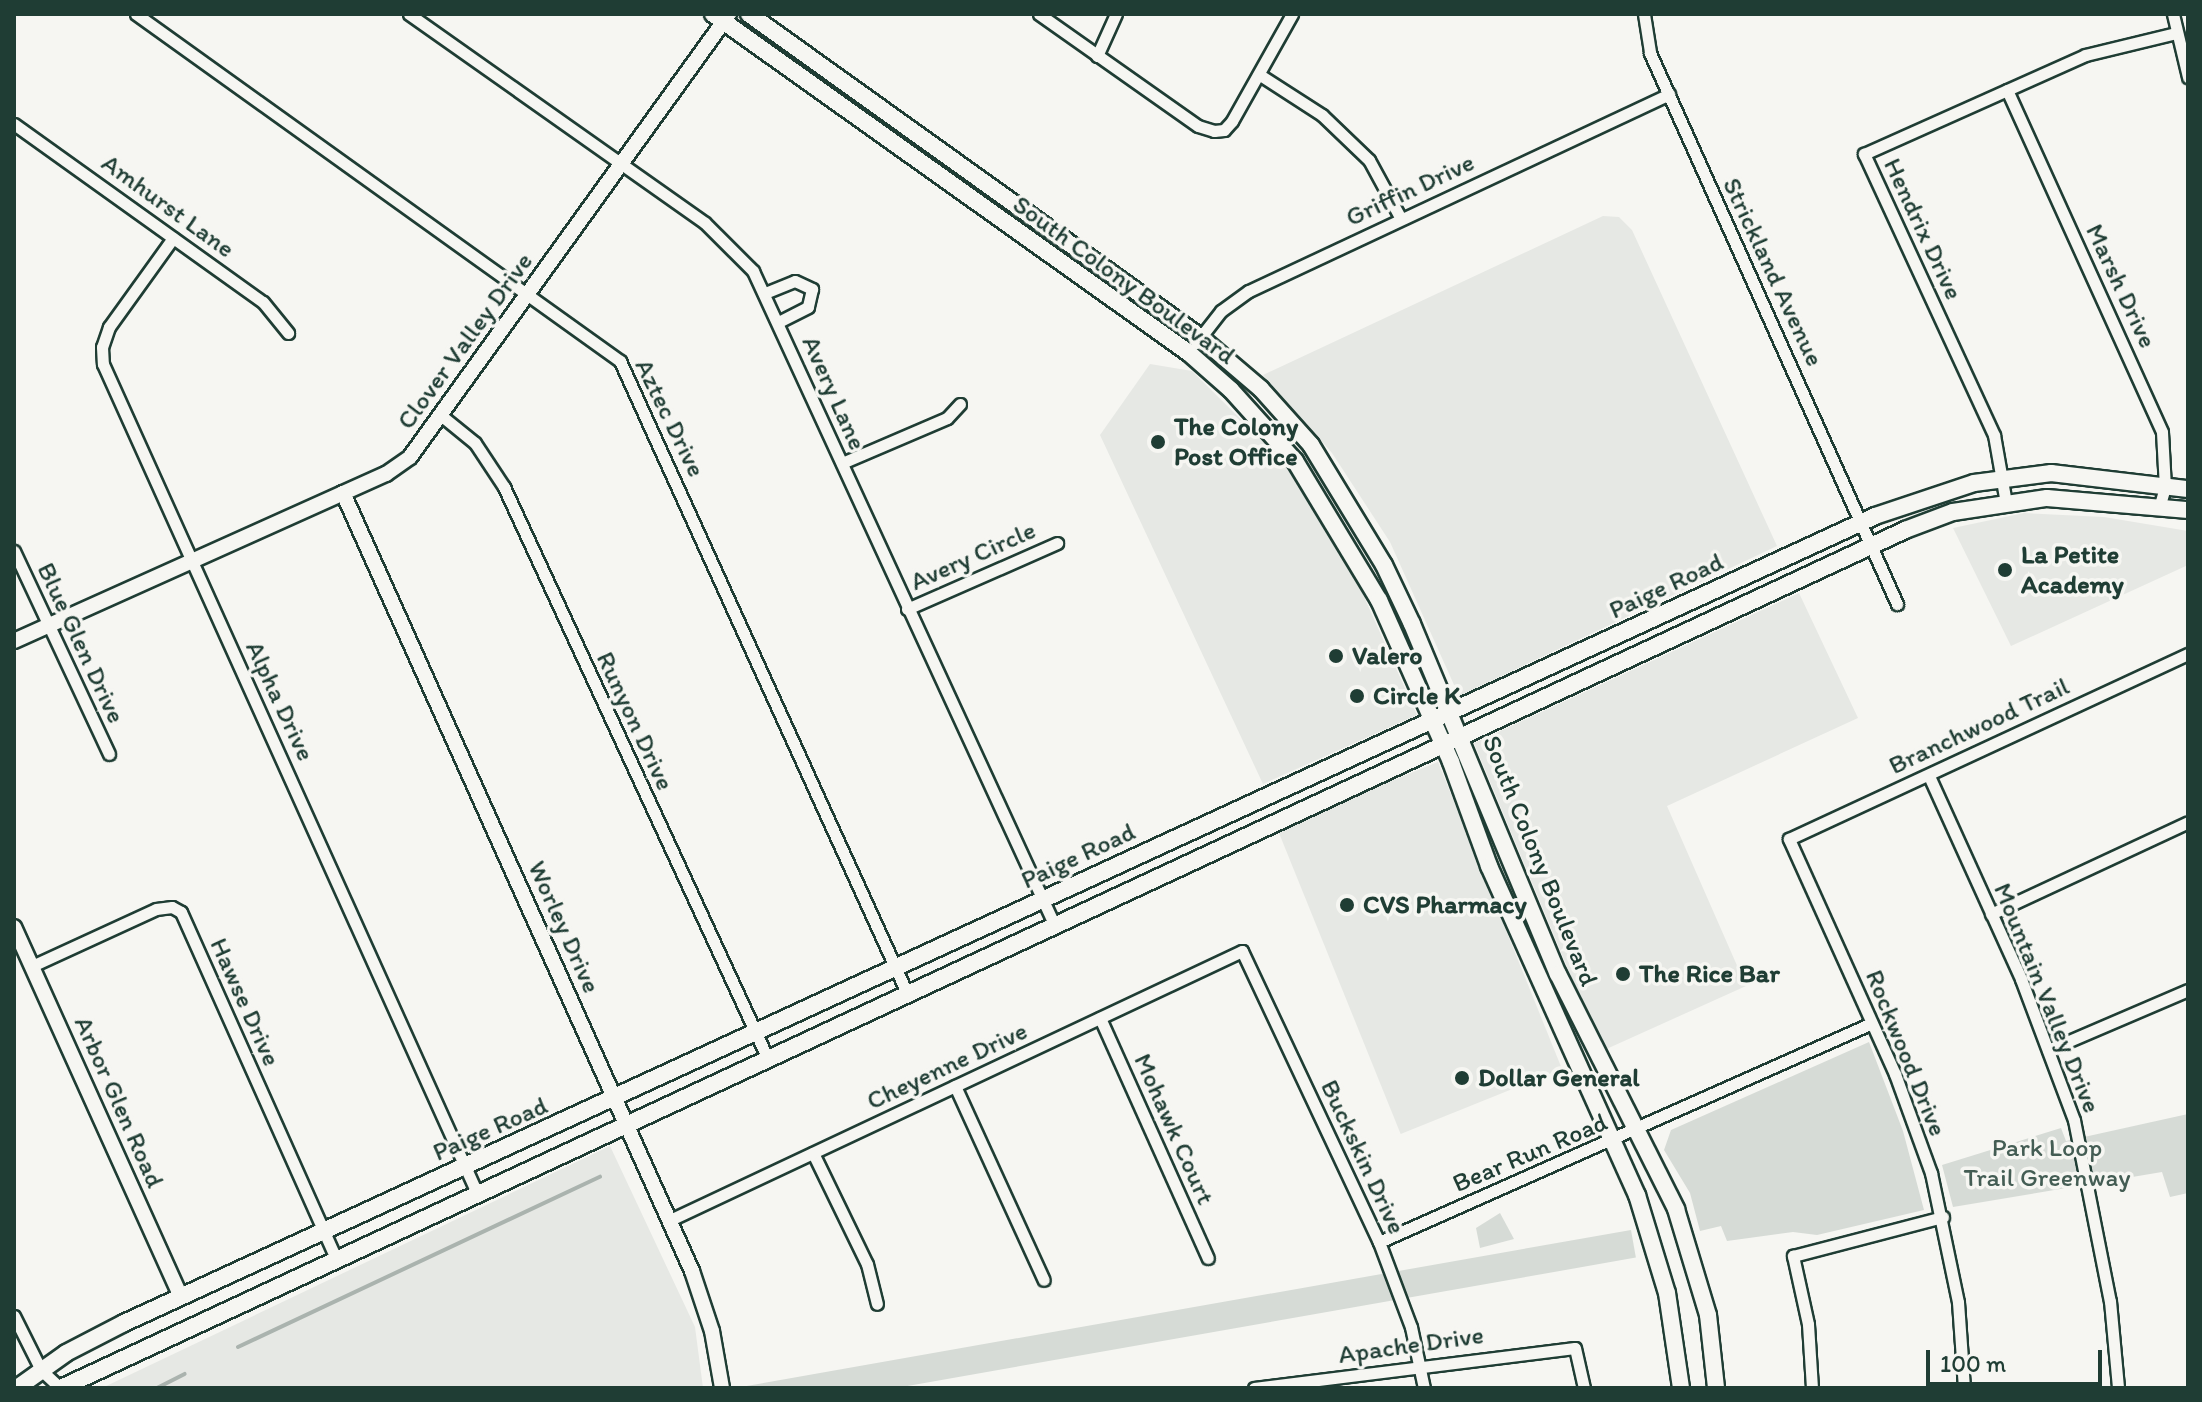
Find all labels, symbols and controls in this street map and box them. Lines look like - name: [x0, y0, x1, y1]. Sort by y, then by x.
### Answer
- street label: Amhurst Lane: [95, 147, 241, 265]
- street label: Griffin Drive: [1341, 147, 1479, 233]
- street label: Hendrix Drive: [1876, 153, 1970, 305]
- street label: Strickland Avenue: [1716, 173, 1830, 371]
- street label: South Colony Boulevard: [1006, 189, 1242, 371]
- street label: Marsh Drive: [2079, 219, 2163, 353]
- street label: Clover Valley Drive: [391, 247, 539, 435]
- street label: Avery Lane: [795, 331, 873, 455]
- street label: Aztec Drive: [628, 354, 712, 482]
- place label: The Colony Post Office: [1174, 411, 1298, 472]
- marker: The Colony Post Office: [1149, 433, 1167, 451]
- street label: Avery Circle: [905, 515, 1041, 597]
- place label: La Petite Academy: [2021, 539, 2124, 600]
- street label: Paige Road: [1604, 546, 1728, 626]
- street label: Blue Glen Drive: [30, 558, 132, 728]
- marker: La Petite Academy: [1996, 561, 2014, 579]
- street label: Alpha Drive: [239, 636, 321, 766]
- place label: Valero: [1352, 640, 1423, 672]
- street label: Runyon Drive: [589, 647, 681, 795]
- marker: Valero: [1327, 647, 1345, 665]
- street label: Branchwood Trail: [1884, 671, 2074, 781]
- place label: Circle K: [1373, 680, 1461, 712]
- marker: Circle K: [1348, 687, 1366, 705]
- street label: South Colony Boulevard: [1475, 731, 1605, 991]
- street label: Paige Road: [1016, 816, 1140, 896]
- street label: Worley Drive: [521, 856, 607, 998]
- street label: Mountain Valley Drive: [1987, 879, 2107, 1117]
- place label: CVS Pharmacy: [1363, 889, 1527, 921]
- marker: CVS Pharmacy: [1338, 896, 1356, 914]
- street label: Hawse Drive: [203, 933, 287, 1071]
- place label: The Rice Bar: [1639, 958, 1779, 990]
- marker: The Rice Bar: [1614, 965, 1632, 983]
- street label: Rockwood Drive: [1858, 965, 1954, 1141]
- street label: Arbor Glen Road: [67, 1012, 171, 1192]
- street label: Cheyenne Drive: [862, 1015, 1032, 1117]
- street label: Mohawk Court: [1127, 1049, 1221, 1209]
- place label: Dollar General: [1478, 1062, 1640, 1094]
- marker: Dollar General: [1453, 1069, 1471, 1087]
- street label: Buckskin Drive: [1314, 1075, 1412, 1239]
- street label: Paige Road: [428, 1090, 552, 1168]
- street label: Bear Run Road: [1448, 1106, 1612, 1200]
- park label: Park Loop Trail Greenway: [1964, 1132, 2130, 1194]
- street label: Apache Drive: [1336, 1319, 1486, 1371]
- scale bar: [1930, 1334, 2106, 1384]
- text: 100 m: [1940, 1349, 2006, 1378]

